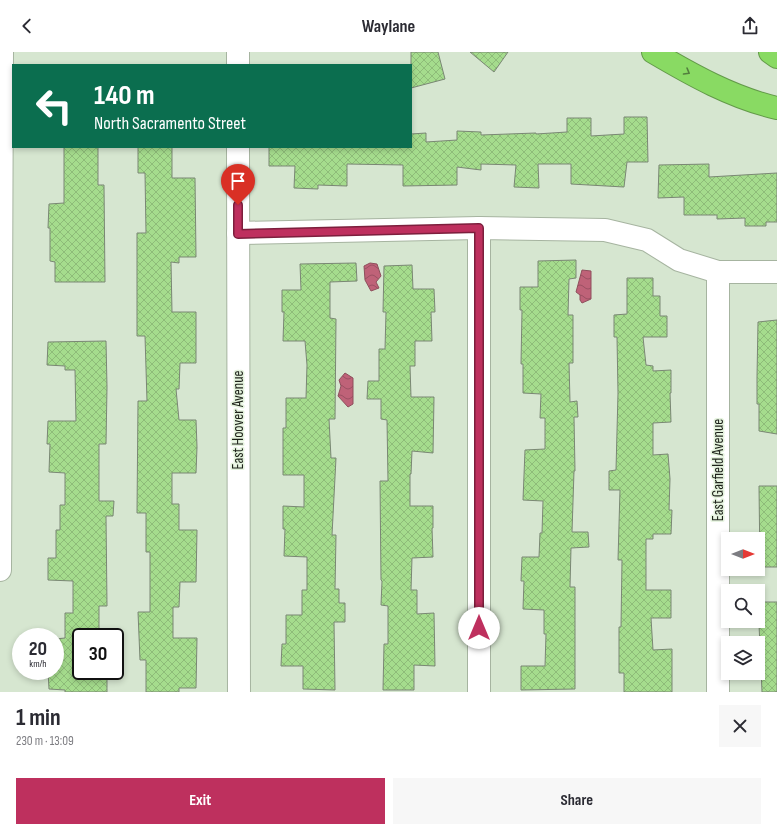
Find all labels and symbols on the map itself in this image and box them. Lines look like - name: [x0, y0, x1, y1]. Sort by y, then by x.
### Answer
- one-way arrow: [683, 67, 690, 74]
- pin: [221, 164, 255, 205]
- street label: East Hoover Avenue: [229, 370, 248, 470]
- street label: East Garfield Avenue: [709, 419, 728, 521]
- north arrow: [721, 532, 765, 576]
- position arrow: [458, 607, 500, 649]
- speed limit sign: 30: [72, 628, 124, 680]

